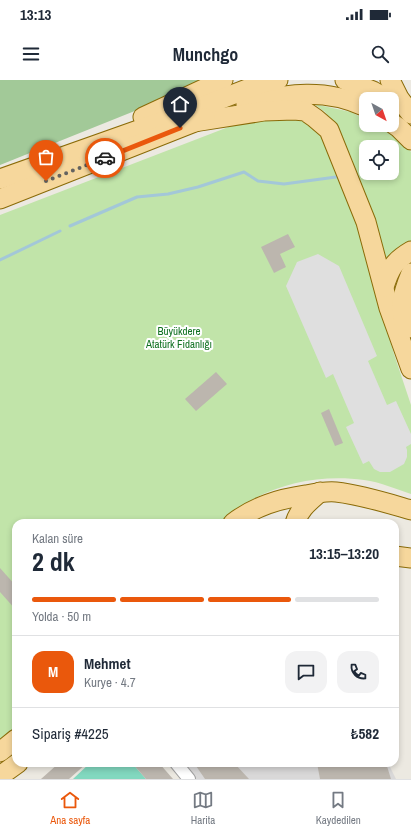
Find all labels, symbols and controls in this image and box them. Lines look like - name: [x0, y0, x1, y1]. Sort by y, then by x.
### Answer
- text: 13:13: [20, 4, 51, 25]
- text: Munchgo: [173, 42, 238, 67]
- icon: menu: [20, 43, 42, 65]
- icon: search: [369, 43, 391, 65]
- pin: [163, 87, 197, 128]
- north arrow: [359, 92, 399, 132]
- map controls: [359, 92, 399, 180]
- icon: home: [169, 93, 191, 115]
- courier: [85, 138, 125, 178]
- pin: [29, 140, 63, 181]
- button: locate: [359, 140, 399, 180]
- icon: bag: [35, 146, 57, 168]
- icon: car: [94, 147, 116, 169]
- park label: Büyükdere Atatürk Fidanlığı: [145, 324, 212, 351]
- text: Kalan süre: [32, 530, 83, 547]
- text: 13:15–13:20: [309, 543, 379, 564]
- text: 2 dk: [32, 544, 75, 579]
- text: Yolda · 50 m: [32, 608, 91, 625]
- button: chat: [285, 651, 327, 693]
- button: phone: [337, 651, 379, 693]
- text: Mehmet: [84, 653, 130, 674]
- text: M: [48, 661, 58, 682]
- text: Kurye · 4.7: [84, 674, 136, 691]
- text: Sipariş #4225: [32, 723, 109, 744]
- text: ₺582: [351, 723, 379, 744]
- tab: Ana sayfa: [50, 789, 90, 827]
- tab: Harita: [191, 789, 215, 827]
- tab: Kaydedilen: [316, 789, 361, 827]

